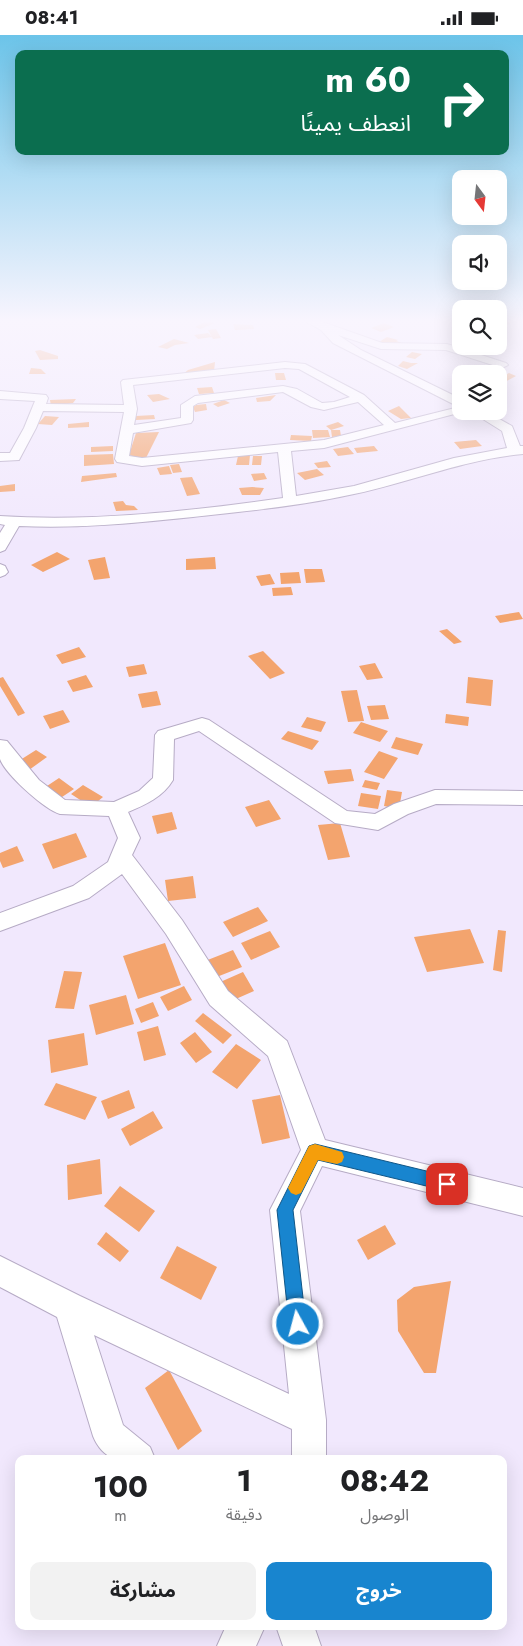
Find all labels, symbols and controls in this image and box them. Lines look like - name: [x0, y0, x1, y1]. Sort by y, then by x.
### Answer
- text: 08:41: [25, 4, 79, 31]
- text: 60 m: [325, 55, 411, 105]
- icon: right: [429, 70, 494, 135]
- text: انعطف يمينًا: [301, 107, 411, 139]
- north arrow: [452, 170, 508, 225]
- map controls: [452, 170, 507, 420]
- button: sound: [452, 235, 507, 290]
- button: search: [452, 300, 507, 355]
- button: layers: [452, 365, 507, 420]
- pin: [426, 1163, 468, 1205]
- icon: arrive: [433, 1170, 461, 1198]
- position arrow: [271, 1297, 323, 1349]
- text: 1: [236, 1459, 252, 1502]
- text: 08:42: [340, 1459, 429, 1502]
- text: 100: [93, 1465, 148, 1508]
- text: دقيقة: [226, 1503, 262, 1526]
- text: الوصول: [360, 1503, 409, 1526]
- text: m: [114, 1504, 127, 1527]
- button: مشاركة: [30, 1562, 256, 1620]
- button: خروج: [266, 1562, 492, 1620]

